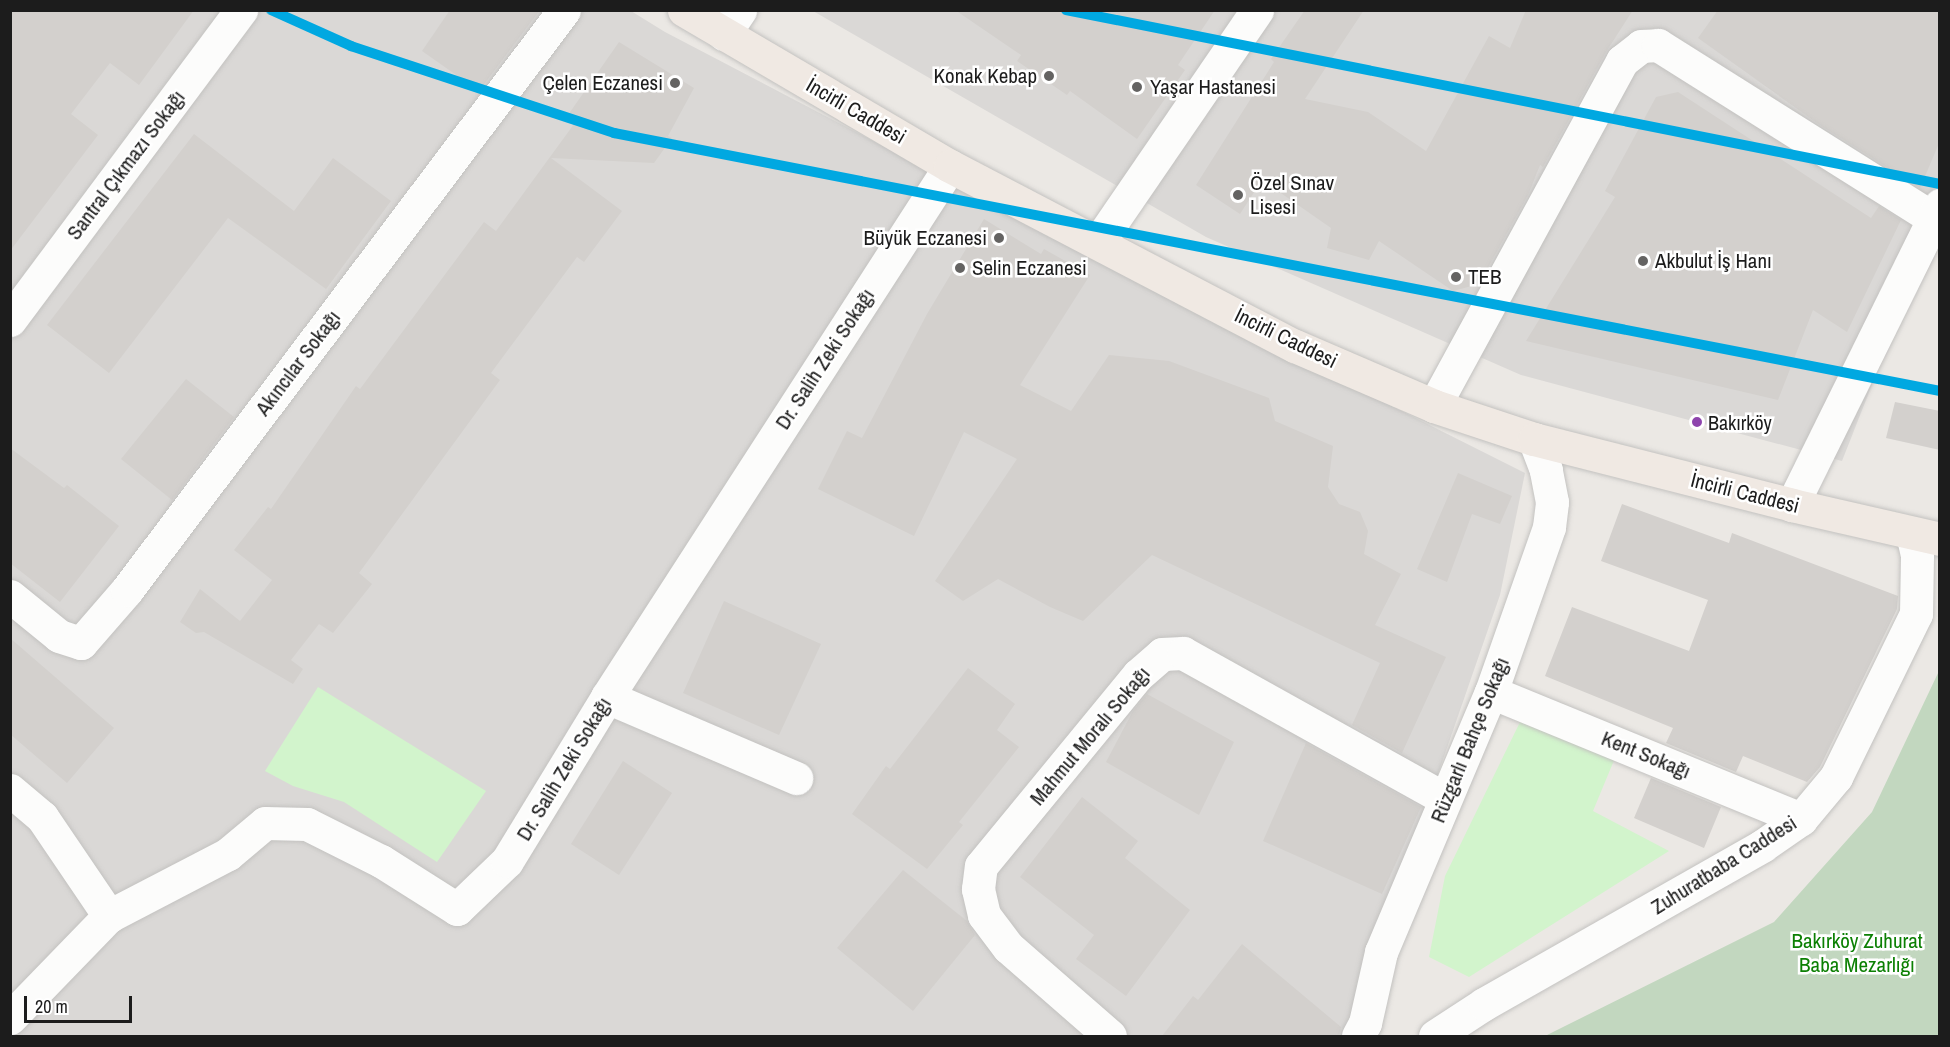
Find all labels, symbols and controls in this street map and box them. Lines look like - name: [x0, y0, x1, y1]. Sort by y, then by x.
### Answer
- place label: Konak Kebap: [934, 63, 1037, 89]
- marker: Konak Kebap: [1042, 69, 1056, 83]
- place label: Çelen Eczanesi: [542, 70, 663, 96]
- street label: İncirli Caddesi: [802, 72, 910, 150]
- place label: Yaşar Hastanesi: [1150, 74, 1276, 100]
- marker: Çelen Eczanesi: [668, 76, 682, 90]
- marker: Yaşar Hastanesi: [1128, 78, 1146, 96]
- street label: Santral Çıkmazı Sokağı: [62, 85, 190, 245]
- place label: Özel Sınav Lisesi: [1250, 170, 1334, 220]
- marker: Özel Sınav Lisesi: [1231, 188, 1245, 202]
- place label: Büyük Eczanesi: [864, 225, 987, 251]
- marker: Büyük Eczanesi: [992, 231, 1006, 245]
- place label: Akbulut İş Hanı: [1655, 248, 1772, 274]
- marker: Akbulut İş Hanı: [1636, 254, 1650, 268]
- place label: Selin Eczanesi: [972, 255, 1087, 281]
- marker: Selin Eczanesi: [953, 261, 967, 275]
- place label: TEB: [1468, 264, 1501, 290]
- marker: TEB: [1449, 270, 1463, 284]
- street label: Dr. Salih Zeki Sokağı: [770, 284, 880, 434]
- street label: İncirli Caddesi: [1231, 302, 1341, 374]
- street label: Akıncılar Sokağı: [250, 305, 346, 421]
- place label: Bakırköy: [1708, 410, 1772, 434]
- marker: Bakırköy: [1691, 416, 1703, 428]
- street label: İncirli Caddesi: [1688, 467, 1802, 519]
- street label: Rüzgarlı Bahçe Sokağı: [1425, 654, 1515, 826]
- street label: Mahmut Moralı Sokağı: [1025, 662, 1155, 810]
- street label: Dr. Salih Zeki Sokağı: [511, 693, 617, 845]
- street label: Kent Sokağı: [1598, 726, 1694, 784]
- street label: Zuhuratbaba Caddesi: [1647, 810, 1801, 920]
- park label: Bakırköy Zuhurat Baba Mezarlığı: [1791, 928, 1923, 978]
- scale bar: [27, 984, 135, 1022]
- text: 20 m: [35, 994, 68, 1019]

